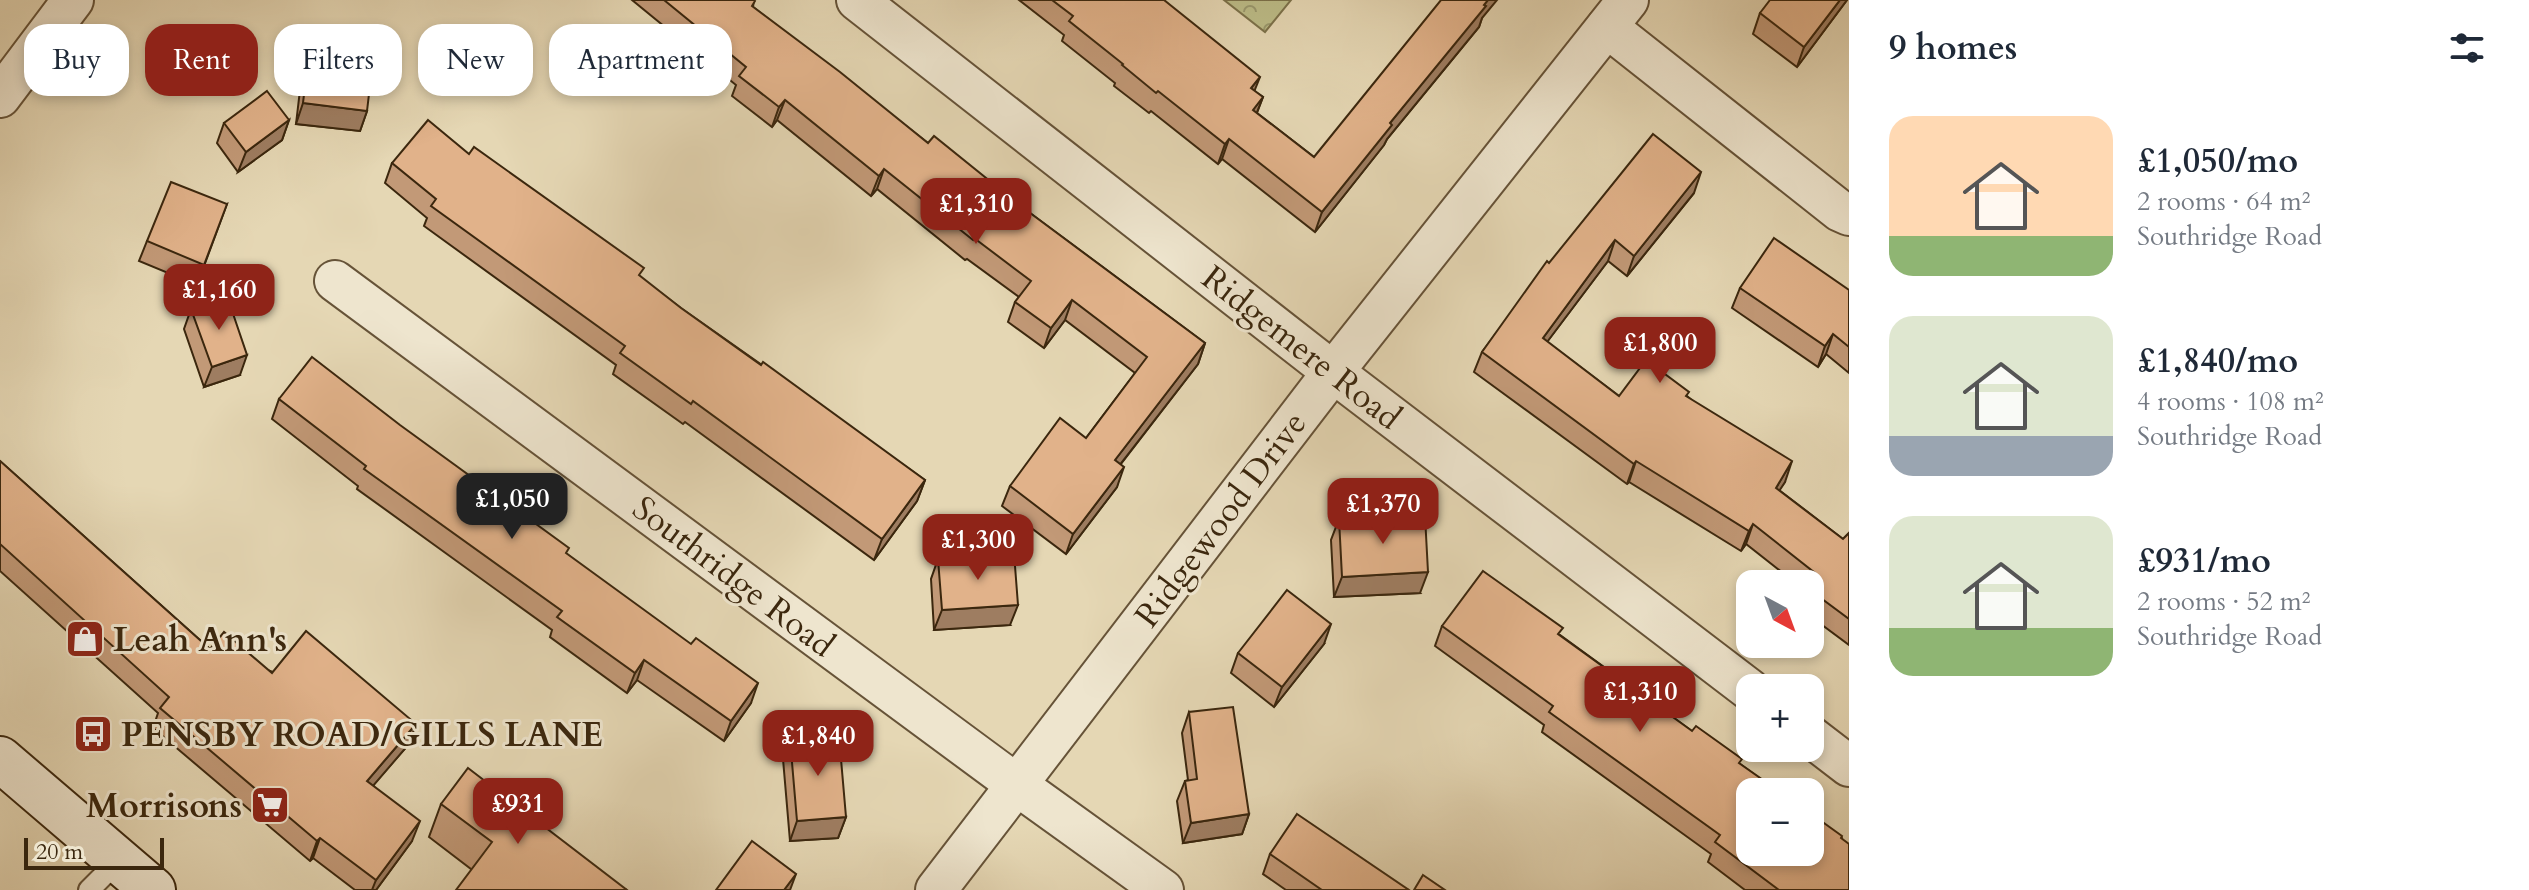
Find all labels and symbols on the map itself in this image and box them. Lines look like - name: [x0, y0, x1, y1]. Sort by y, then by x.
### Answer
- pin: £1,310: [911, 178, 1041, 246]
- street label: Ridgemere Road: [1192, 255, 1411, 440]
- pin: £1,160: [154, 264, 284, 332]
- pin: £1,800: [1595, 317, 1725, 385]
- street label: Ridgewood Drive: [1124, 402, 1317, 637]
- pin: £1,050: [447, 473, 577, 541]
- pin: £1,370: [1318, 478, 1448, 546]
- street label: Southridge Road: [623, 486, 844, 668]
- pin: £1,300: [913, 514, 1043, 582]
- north arrow: [1736, 570, 1824, 658]
- place label: Leah Ann's: [113, 617, 287, 663]
- shop icon: Leah Ann's: [64, 618, 106, 660]
- pin: £1,310: [1575, 666, 1705, 734]
- pin: £1,840: [753, 710, 883, 778]
- place label: PENSBY ROAD/GILLS LANE: [121, 712, 603, 758]
- bus stop icon: PENSBY ROAD/GILLS LANE: [72, 713, 114, 755]
- pin: £931: [471, 778, 565, 846]
- place label: Morrisons: [86, 783, 242, 829]
- supermarket icon: Morrisons: [249, 784, 291, 826]
- scale bar: [24, 834, 164, 870]

